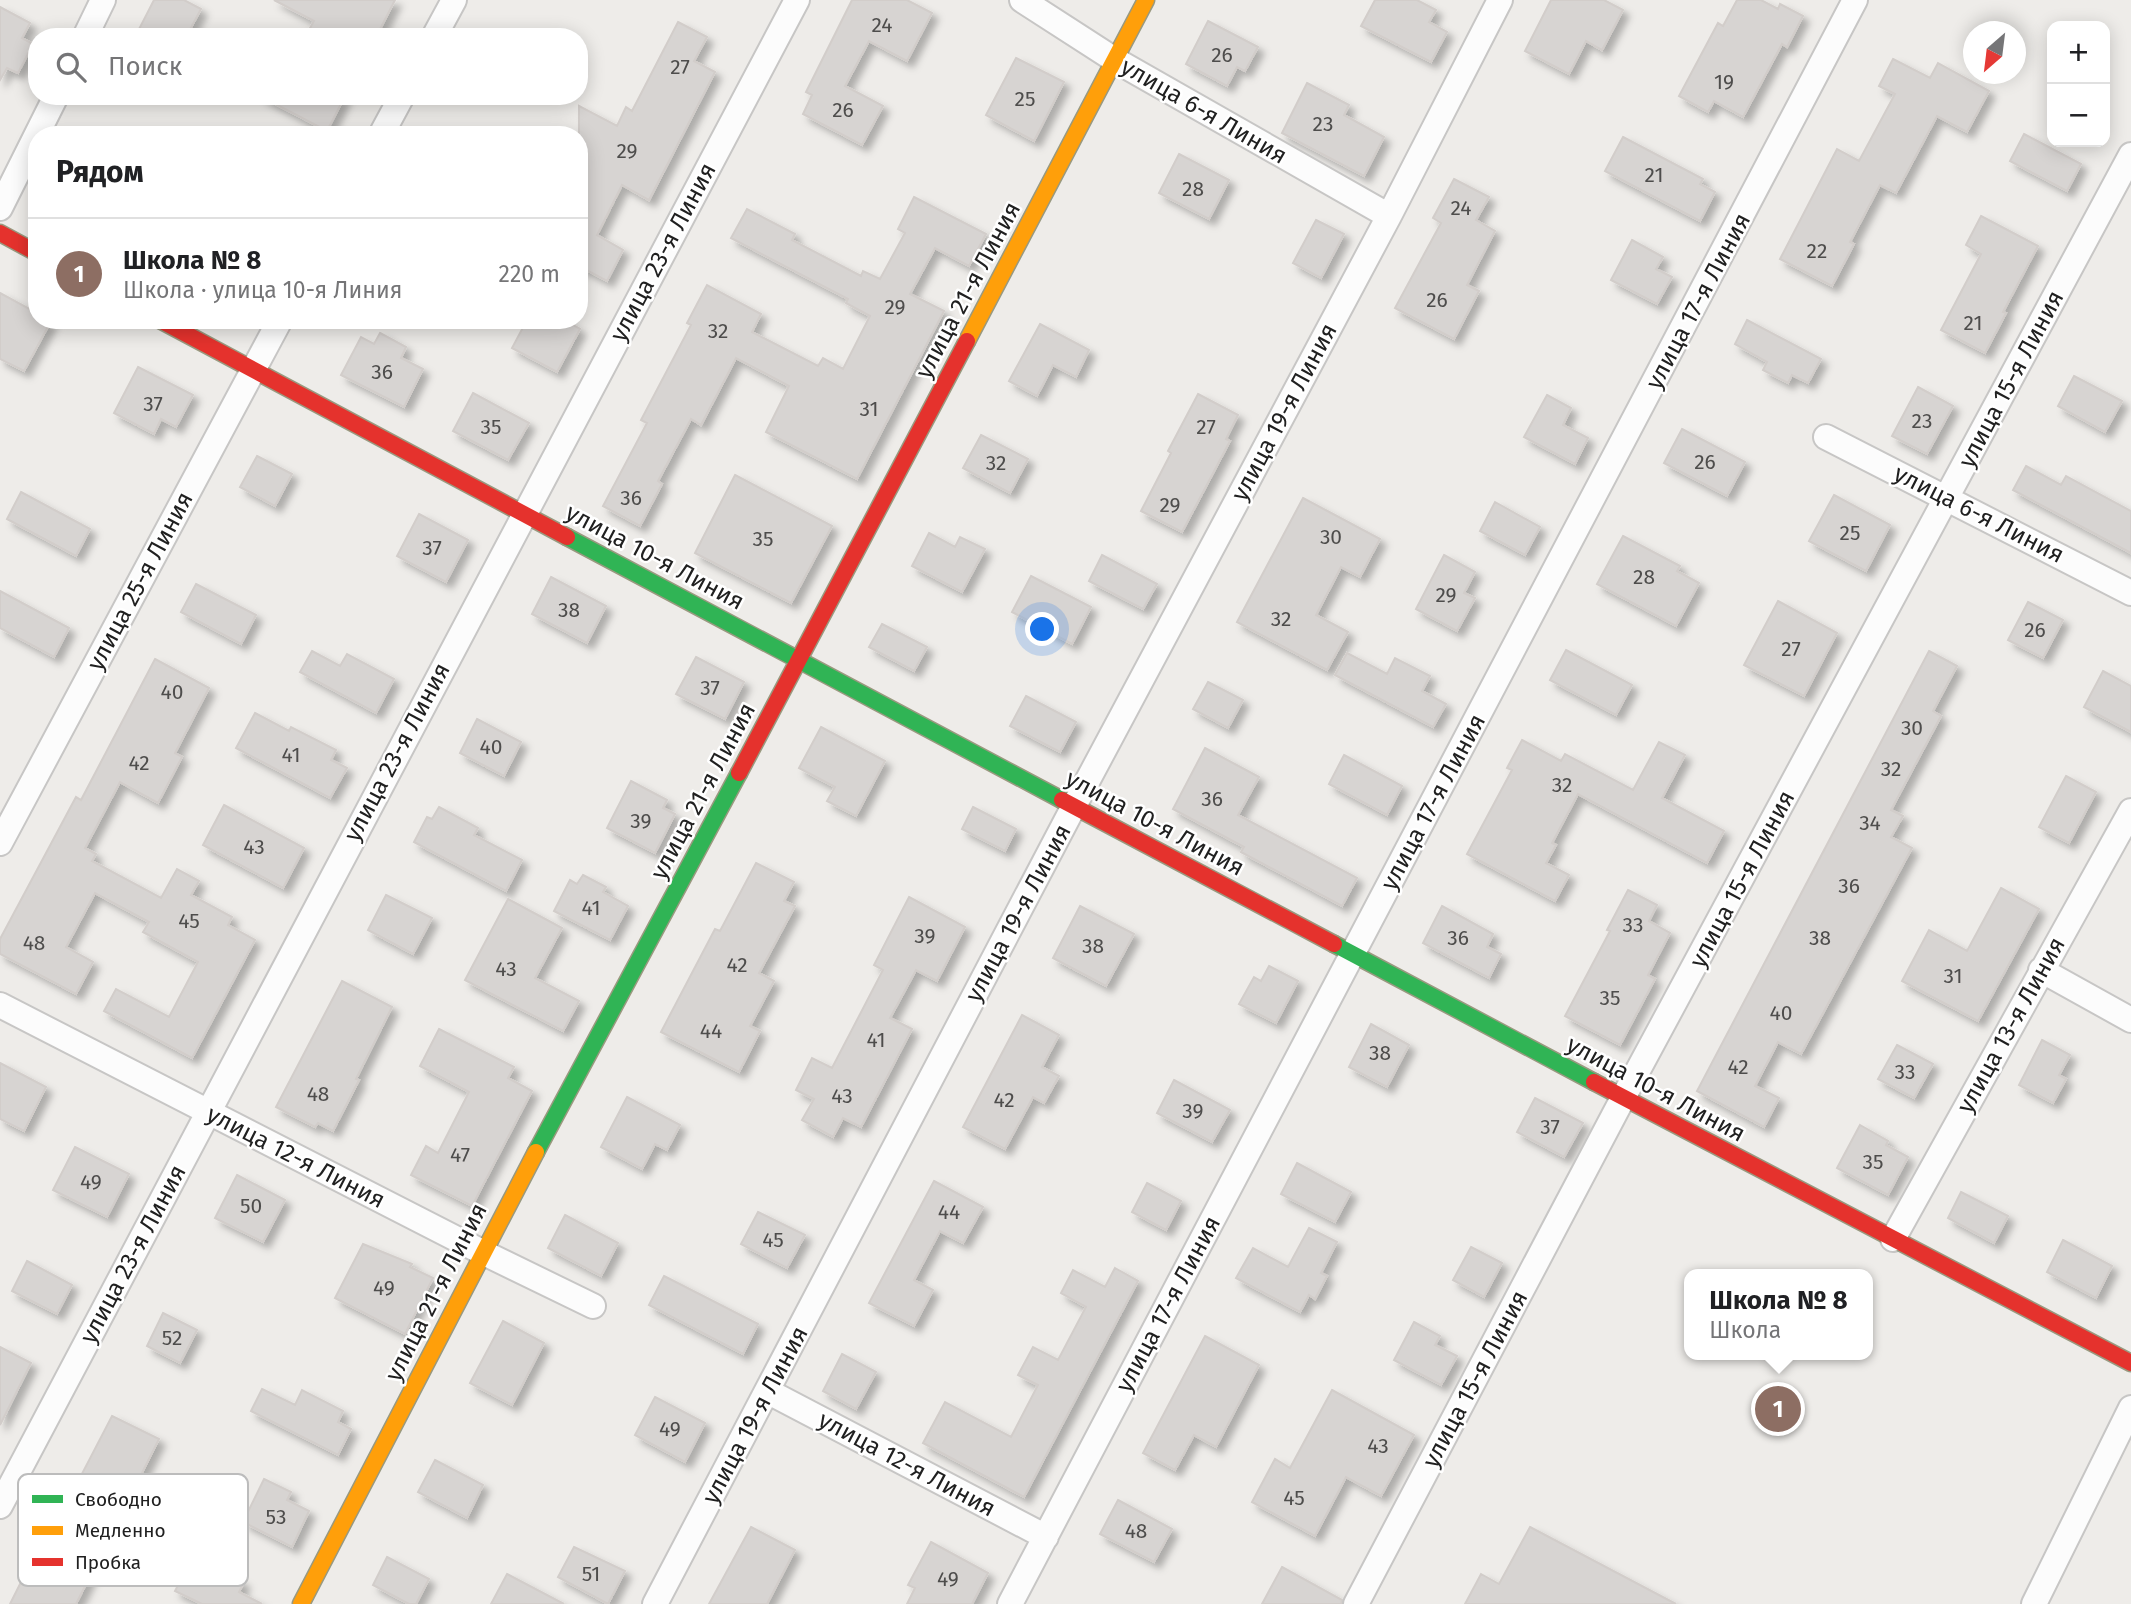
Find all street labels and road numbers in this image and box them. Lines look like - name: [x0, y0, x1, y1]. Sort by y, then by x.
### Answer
- street label: улица 6-я Линия: [1116, 52, 1292, 170]
- street label: улица 23-я Линия: [604, 158, 722, 346]
- street label: улица 21-я Линия: [910, 197, 1026, 383]
- street label: улица 17-я Линия: [1640, 208, 1756, 394]
- street label: улица 15-я Линия: [1952, 286, 2070, 472]
- street label: улица 19-я Линия: [1225, 318, 1343, 506]
- street label: улица 6-я Линия: [1889, 459, 2069, 569]
- street label: улица 25-я Линия: [81, 487, 199, 675]
- street label: улица 10-я Линия: [561, 498, 749, 616]
- street label: улица 23-я Линия: [338, 658, 456, 846]
- street label: улица 21-я Линия: [645, 698, 761, 884]
- street label: улица 17-я Линия: [1375, 709, 1491, 895]
- street label: улица 10-я Линия: [1061, 764, 1249, 882]
- street label: улица 15-я Линия: [1683, 786, 1801, 972]
- street label: улица 19-я Линия: [959, 819, 1077, 1007]
- street label: улица 13-я Линия: [1951, 932, 2071, 1118]
- street label: улица 10-я Линия: [1562, 1030, 1750, 1148]
- street label: улица 12-я Линия: [202, 1100, 390, 1214]
- street label: улица 23-я Линия: [74, 1160, 192, 1348]
- street label: улица 21-я Линия: [379, 1198, 493, 1386]
- street label: улица 17-я Линия: [1110, 1211, 1226, 1397]
- street label: улица 15-я Линия: [1416, 1286, 1534, 1472]
- street label: улица 19-я Линия: [696, 1321, 814, 1509]
- street label: улица 12-я Линия: [814, 1406, 1000, 1522]

